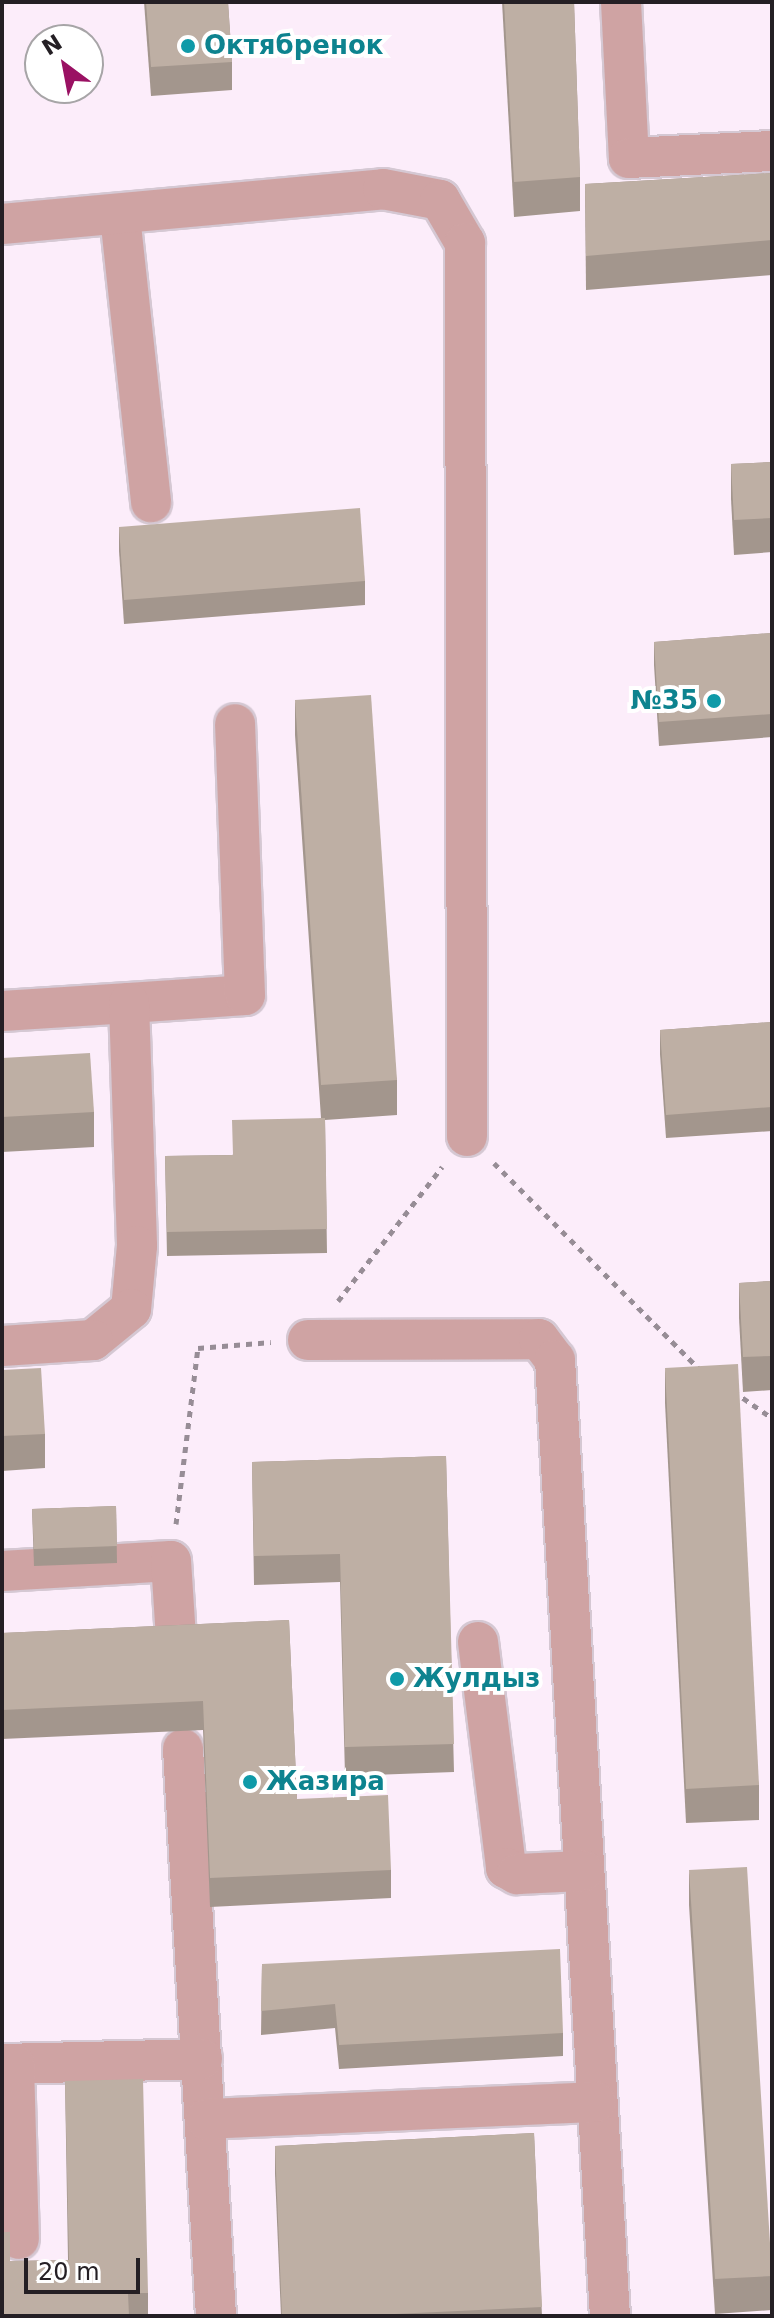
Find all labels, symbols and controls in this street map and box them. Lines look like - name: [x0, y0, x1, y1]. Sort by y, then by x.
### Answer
- north arrow: [24, 24, 104, 104]
- text: N: [38, 29, 67, 60]
- place label: Октябренок: [204, 30, 383, 62]
- marker: Октябренок: [179, 37, 197, 55]
- place label: №35: [631, 685, 698, 717]
- marker: №35: [705, 692, 723, 710]
- place label: Жулдыз: [413, 1663, 540, 1695]
- marker: Жулдыз: [388, 1670, 406, 1688]
- place label: Жазира: [266, 1766, 385, 1798]
- marker: Жазира: [241, 1773, 259, 1791]
- scale bar: [28, 2242, 144, 2292]
- text: 20 m: [38, 2258, 100, 2286]

